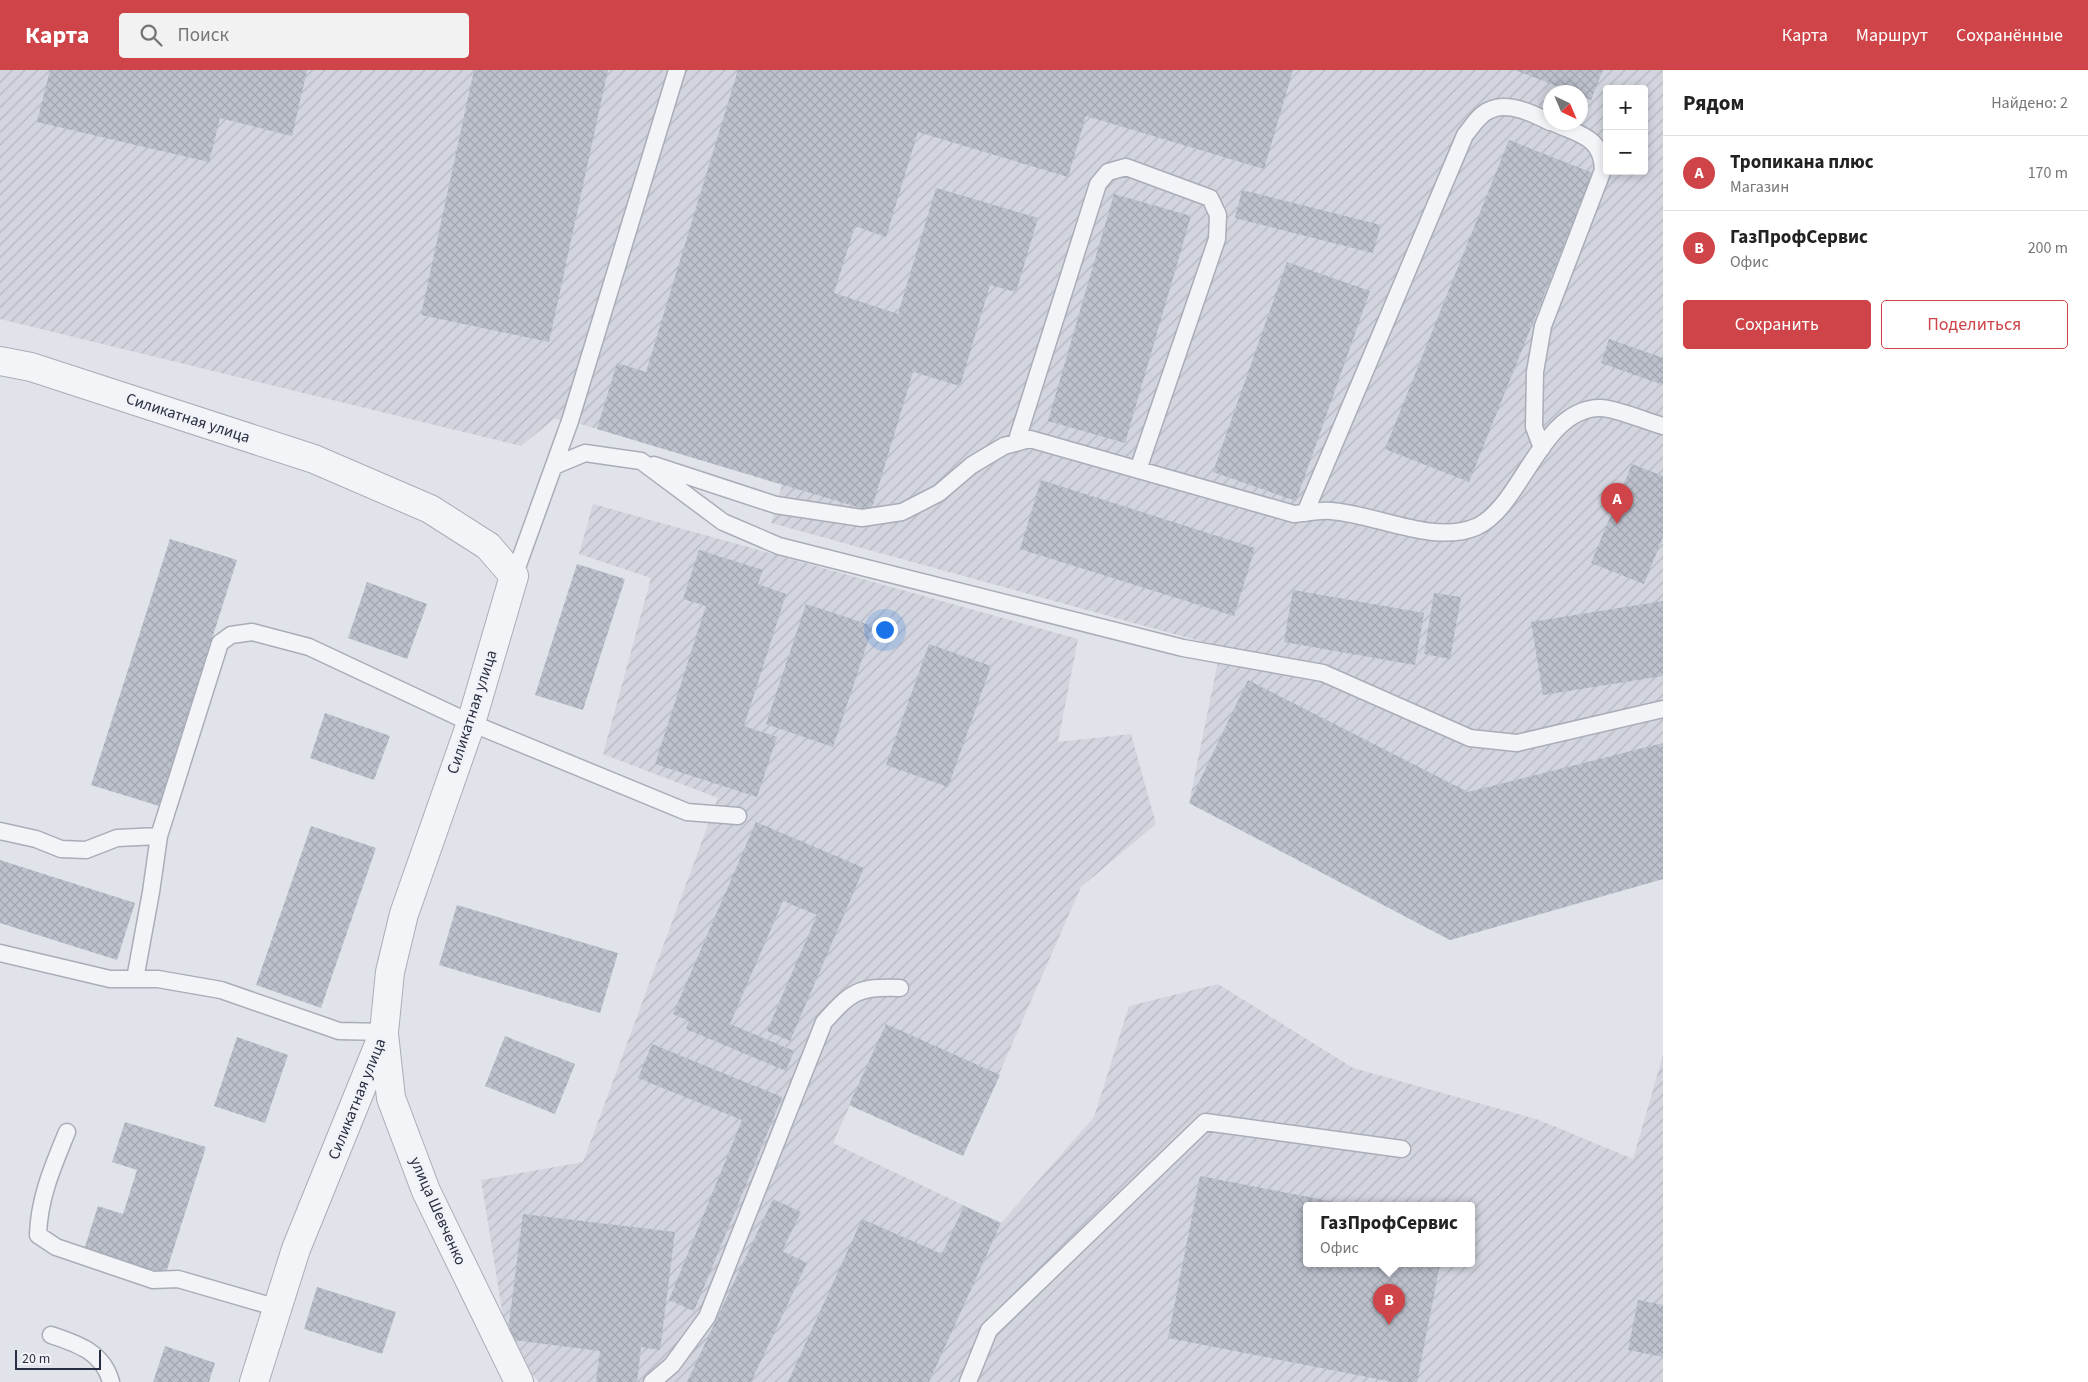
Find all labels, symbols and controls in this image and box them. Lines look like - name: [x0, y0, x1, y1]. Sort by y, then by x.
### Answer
- search box: [119, 13, 469, 58]
- text: Карта: [25, 18, 89, 53]
- icon: search: [137, 21, 165, 49]
- text: Поиск: [177, 22, 229, 49]
- text: Карта: [1782, 23, 1828, 48]
- text: Маршрут: [1856, 23, 1928, 48]
- text: Сохранённые: [1956, 23, 2063, 48]
- north arrow: [1543, 85, 1588, 130]
- map controls: [1603, 85, 1648, 175]
- button: +: [1603, 85, 1648, 130]
- text: Рядом: [1683, 88, 1744, 118]
- text: Найдено: 2: [1991, 92, 2068, 114]
- button: −: [1603, 130, 1648, 175]
- text: Тропикана плюс: [1730, 149, 1874, 176]
- text: A: [1694, 162, 1704, 184]
- text: 170 m: [2028, 162, 2068, 184]
- text: Магазин: [1730, 176, 1789, 198]
- text: ГазПрофСервис: [1730, 224, 1868, 251]
- text: B: [1694, 237, 1704, 259]
- text: 200 m: [2028, 237, 2068, 259]
- text: Офис: [1730, 251, 1769, 273]
- button: Сохранить: [1683, 300, 1871, 349]
- button: Поделиться: [1881, 300, 2068, 349]
- street label: Силикатная улица: [123, 388, 253, 448]
- pin: A: [1601, 483, 1633, 524]
- your location: [872, 617, 898, 643]
- street label: Силикатная улица: [442, 647, 502, 777]
- street label: Силикатная улица: [323, 1035, 391, 1163]
- street label: улица Шевченко: [404, 1153, 472, 1269]
- popup: [1303, 1202, 1475, 1267]
- text: ГазПрофСервис: [1320, 1210, 1458, 1237]
- text: Офис: [1320, 1237, 1359, 1259]
- pin: B: [1373, 1284, 1405, 1325]
- scale bar: [15, 1347, 101, 1370]
- text: 20 m: [22, 1349, 50, 1369]

